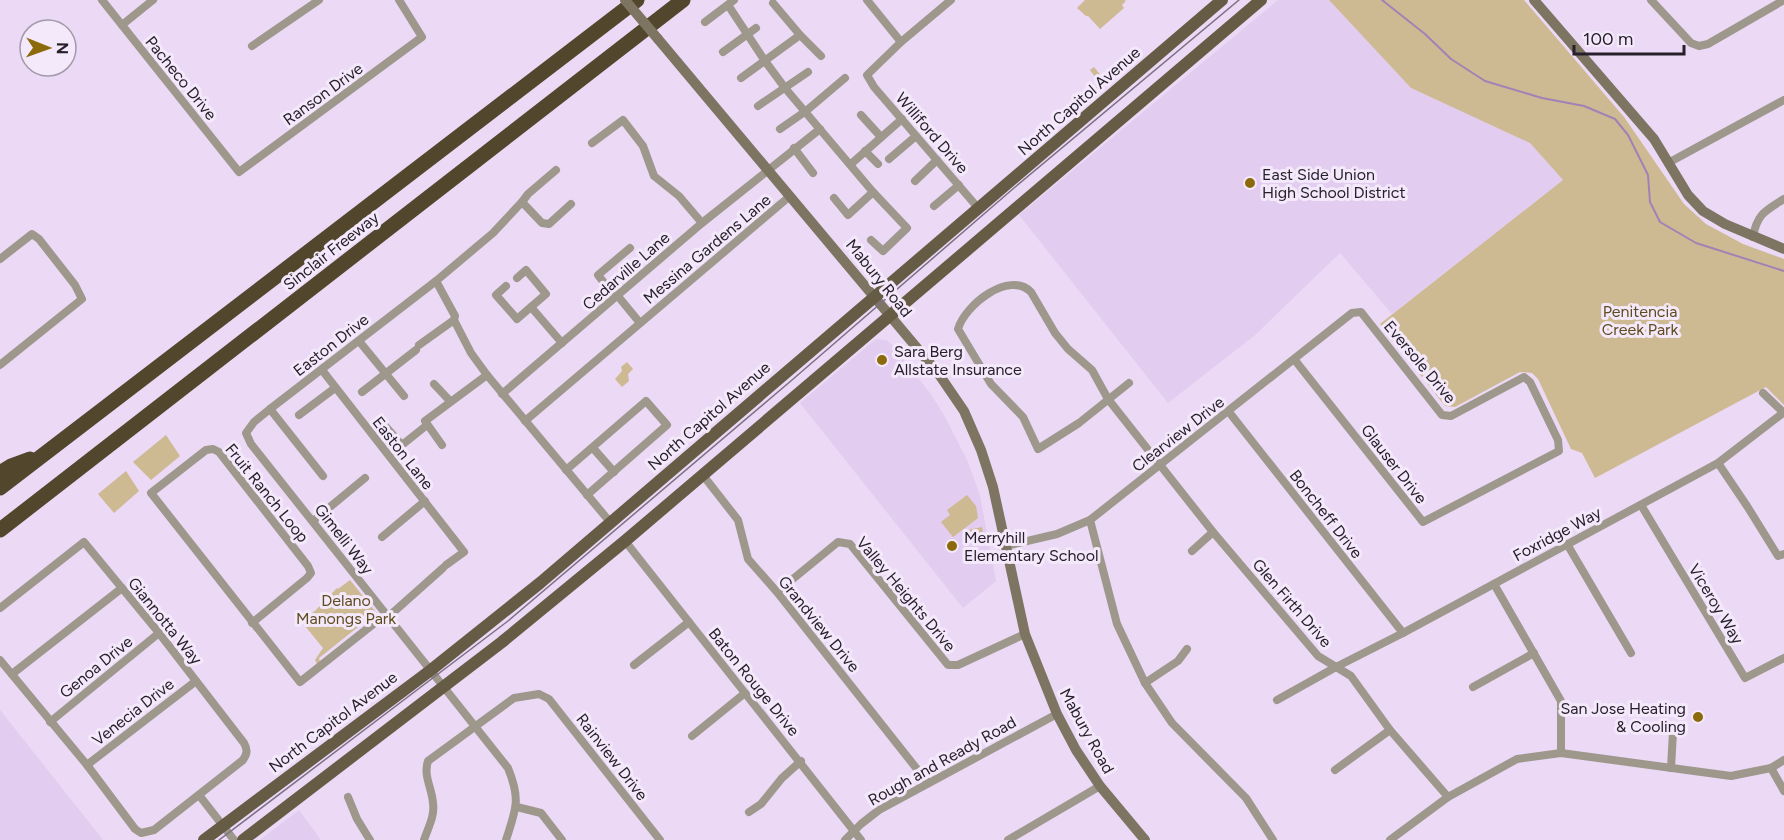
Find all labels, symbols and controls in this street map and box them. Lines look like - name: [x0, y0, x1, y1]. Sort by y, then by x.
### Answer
- north arrow: [18, 18, 78, 78]
- scale bar: [1574, 18, 1684, 56]
- text: 100 m: [1583, 28, 1633, 50]
- street label: Pacheco Drive: [141, 32, 221, 124]
- text: N: [53, 42, 72, 55]
- street label: North Capitol Avenue: [1014, 43, 1144, 159]
- street label: Ranson Drive: [280, 59, 367, 129]
- street label: Williford Drive: [892, 89, 972, 177]
- place label: East Side Union High School District: [1262, 165, 1406, 202]
- marker: East Side Union High School District: [1243, 176, 1257, 190]
- street label: Messina Gardens Lane: [640, 190, 775, 308]
- street label: Sinclair Freeway: [279, 207, 383, 294]
- street label: Cedarville Lane: [579, 228, 674, 314]
- street label: Mabury Road: [842, 235, 916, 321]
- park label: Penitencia Creek Park: [1602, 302, 1679, 339]
- street label: Easton Drive: [290, 310, 373, 380]
- street label: Eversole Drive: [1380, 317, 1460, 407]
- place label: Sara Berg Allstate Insurance: [894, 342, 1022, 379]
- marker: Sara Berg Allstate Insurance: [875, 353, 889, 367]
- street label: North Capitol Avenue: [644, 358, 774, 474]
- street label: Clearview Drive: [1128, 392, 1228, 476]
- street label: Easton Lane: [369, 413, 438, 493]
- street label: Glauser Drive: [1357, 421, 1431, 508]
- street label: Fruit Ranch Loop: [221, 440, 313, 546]
- street label: Boncheff Drive: [1286, 466, 1367, 562]
- street label: Gimelli Way: [311, 500, 378, 578]
- street label: Foxridge Way: [1510, 503, 1605, 565]
- place label: Merryhill Elementary School: [964, 528, 1098, 565]
- street label: Valley Heights Drive: [853, 533, 960, 655]
- marker: Merryhill Elementary School: [945, 539, 959, 553]
- street label: Glen Firth Drive: [1248, 555, 1336, 651]
- street label: Viceroy Way: [1685, 560, 1748, 648]
- street label: Grandview Drive: [774, 572, 864, 676]
- street label: Giannotta Way: [124, 574, 206, 669]
- park label: Delano Manongs Park: [296, 591, 396, 628]
- street label: Baton Rouge Drive: [705, 624, 804, 740]
- street label: Genoa Drive: [56, 632, 136, 702]
- street label: North Capitol Avenue: [265, 667, 401, 776]
- street label: Venecia Drive: [88, 674, 178, 750]
- street label: Mabury Road: [1056, 685, 1118, 777]
- place label: San Jose Heating & Cooling: [1560, 699, 1686, 736]
- street label: Rainview Drive: [572, 710, 652, 804]
- marker: San Jose Heating & Cooling: [1691, 710, 1705, 724]
- street label: Rough and Ready Road: [865, 712, 1019, 810]

